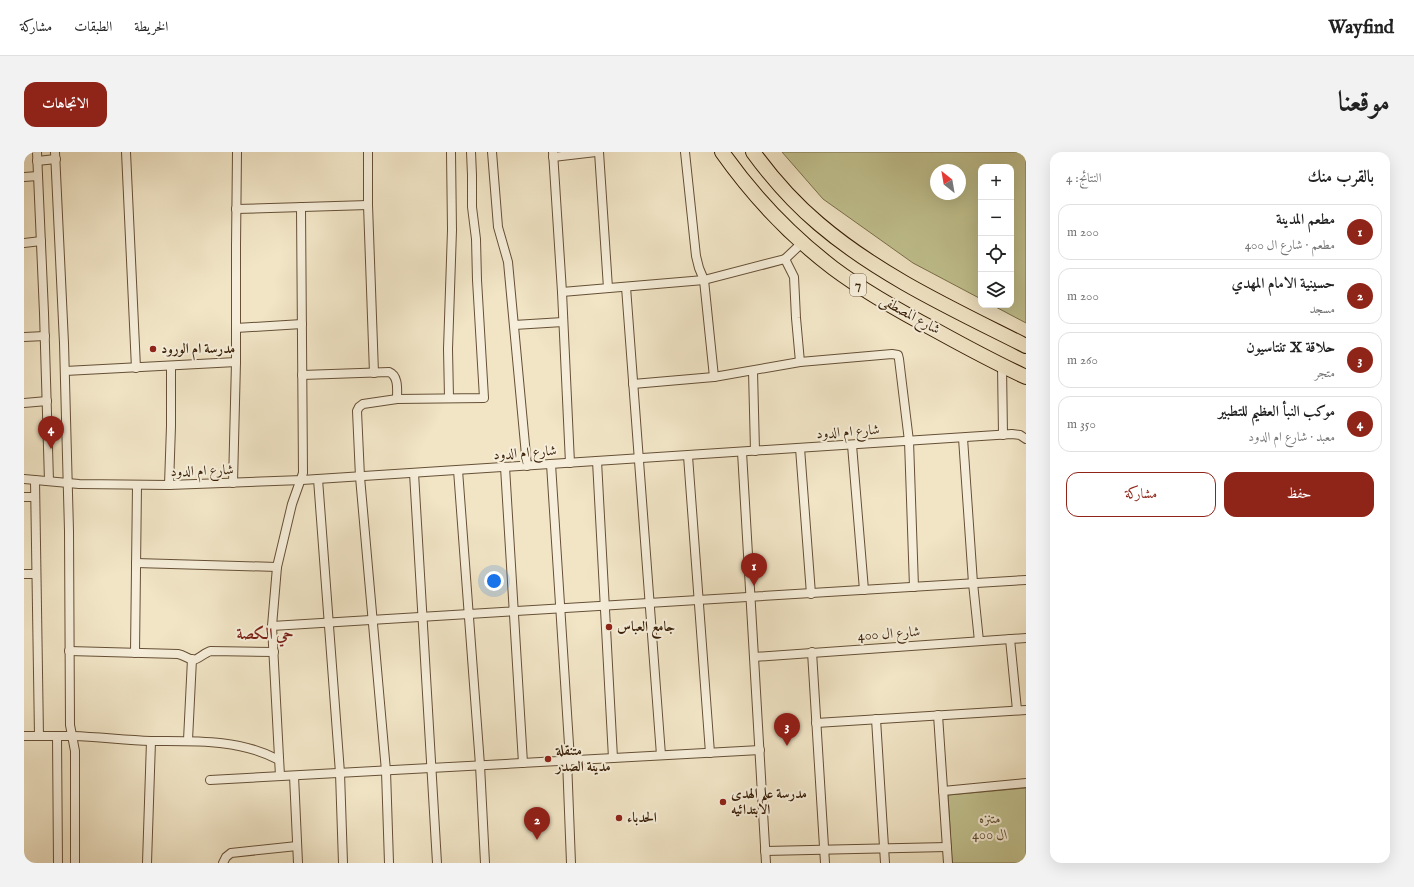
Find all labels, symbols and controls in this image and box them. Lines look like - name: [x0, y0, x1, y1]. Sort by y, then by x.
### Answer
- text: Wayfind: [1328, 16, 1394, 40]
- text: مشاركة: [20, 18, 52, 36]
- text: الطبقات: [74, 18, 112, 36]
- text: الخريطة: [134, 18, 168, 36]
- button: الاتجاهات: [24, 82, 107, 127]
- text: موقعنا: [1338, 86, 1390, 121]
- north arrow: [930, 164, 966, 200]
- map controls: [978, 164, 1014, 308]
- button: +: [978, 164, 1014, 200]
- text: بالقرب منك: [1307, 167, 1374, 188]
- text: النتائج: 4: [1066, 170, 1101, 187]
- button: −: [978, 200, 1014, 236]
- text: مطعم المدينة: [1276, 210, 1335, 229]
- text: 200 m: [1067, 224, 1099, 241]
- text: 1: [1358, 224, 1362, 241]
- button: locate: [978, 236, 1014, 272]
- text: مطعم · شارع ال 400: [1245, 237, 1335, 254]
- button: layers: [978, 272, 1014, 308]
- road number: 7: [850, 274, 866, 296]
- text: حسينية الامام المهدي: [1232, 274, 1335, 293]
- text: 200 m: [1067, 288, 1099, 305]
- text: 2: [1357, 288, 1363, 305]
- street label: شارع المصطفى: [876, 291, 943, 341]
- text: مسجد: [1309, 301, 1335, 318]
- text: حلاقة X تنتاسيون: [1246, 338, 1335, 357]
- place label: مدرسة ام الورود: [161, 340, 235, 361]
- marker: مدرسة ام الورود: [148, 344, 158, 354]
- text: 260 m: [1067, 352, 1098, 369]
- text: 3: [1358, 352, 1362, 369]
- text: متجر: [1314, 365, 1335, 382]
- text: موكب النبأ العظيم للتطبير: [1218, 402, 1335, 421]
- pin: 4: [38, 416, 64, 449]
- text: 350 m: [1067, 416, 1096, 433]
- text: 4: [1357, 416, 1363, 433]
- street label: شارع ام الدود: [816, 421, 881, 446]
- text: معبد · شارع ام الدود: [1248, 429, 1335, 446]
- street label: شارع ام الدود: [493, 442, 558, 467]
- street label: شارع ام الدود: [170, 461, 234, 484]
- button: مشاركة: [1066, 472, 1216, 517]
- button: حفظ: [1224, 472, 1374, 517]
- pin: 1: [741, 553, 767, 586]
- your location: [484, 571, 504, 591]
- place label: جامع العباس: [617, 618, 676, 639]
- marker: جامع العباس: [604, 622, 614, 632]
- street label: شارع ال 400: [857, 623, 921, 647]
- district label: حي الكصة: [236, 625, 294, 647]
- pin: 3: [774, 713, 800, 746]
- place label: متنقلة مدينة الصدر: [554, 742, 611, 776]
- marker: متنقلة مدينة الصدر: [543, 754, 553, 764]
- place label: مدرسة علم الهدى الابتدائيه: [731, 785, 807, 819]
- marker: مدرسة علم الهدى الابتدائيه: [718, 797, 728, 807]
- pin: 2: [524, 807, 550, 840]
- place label: الحدباء: [627, 809, 657, 827]
- park label: متنزه ال 400: [972, 810, 1008, 844]
- marker: الحدباء: [614, 813, 624, 823]

